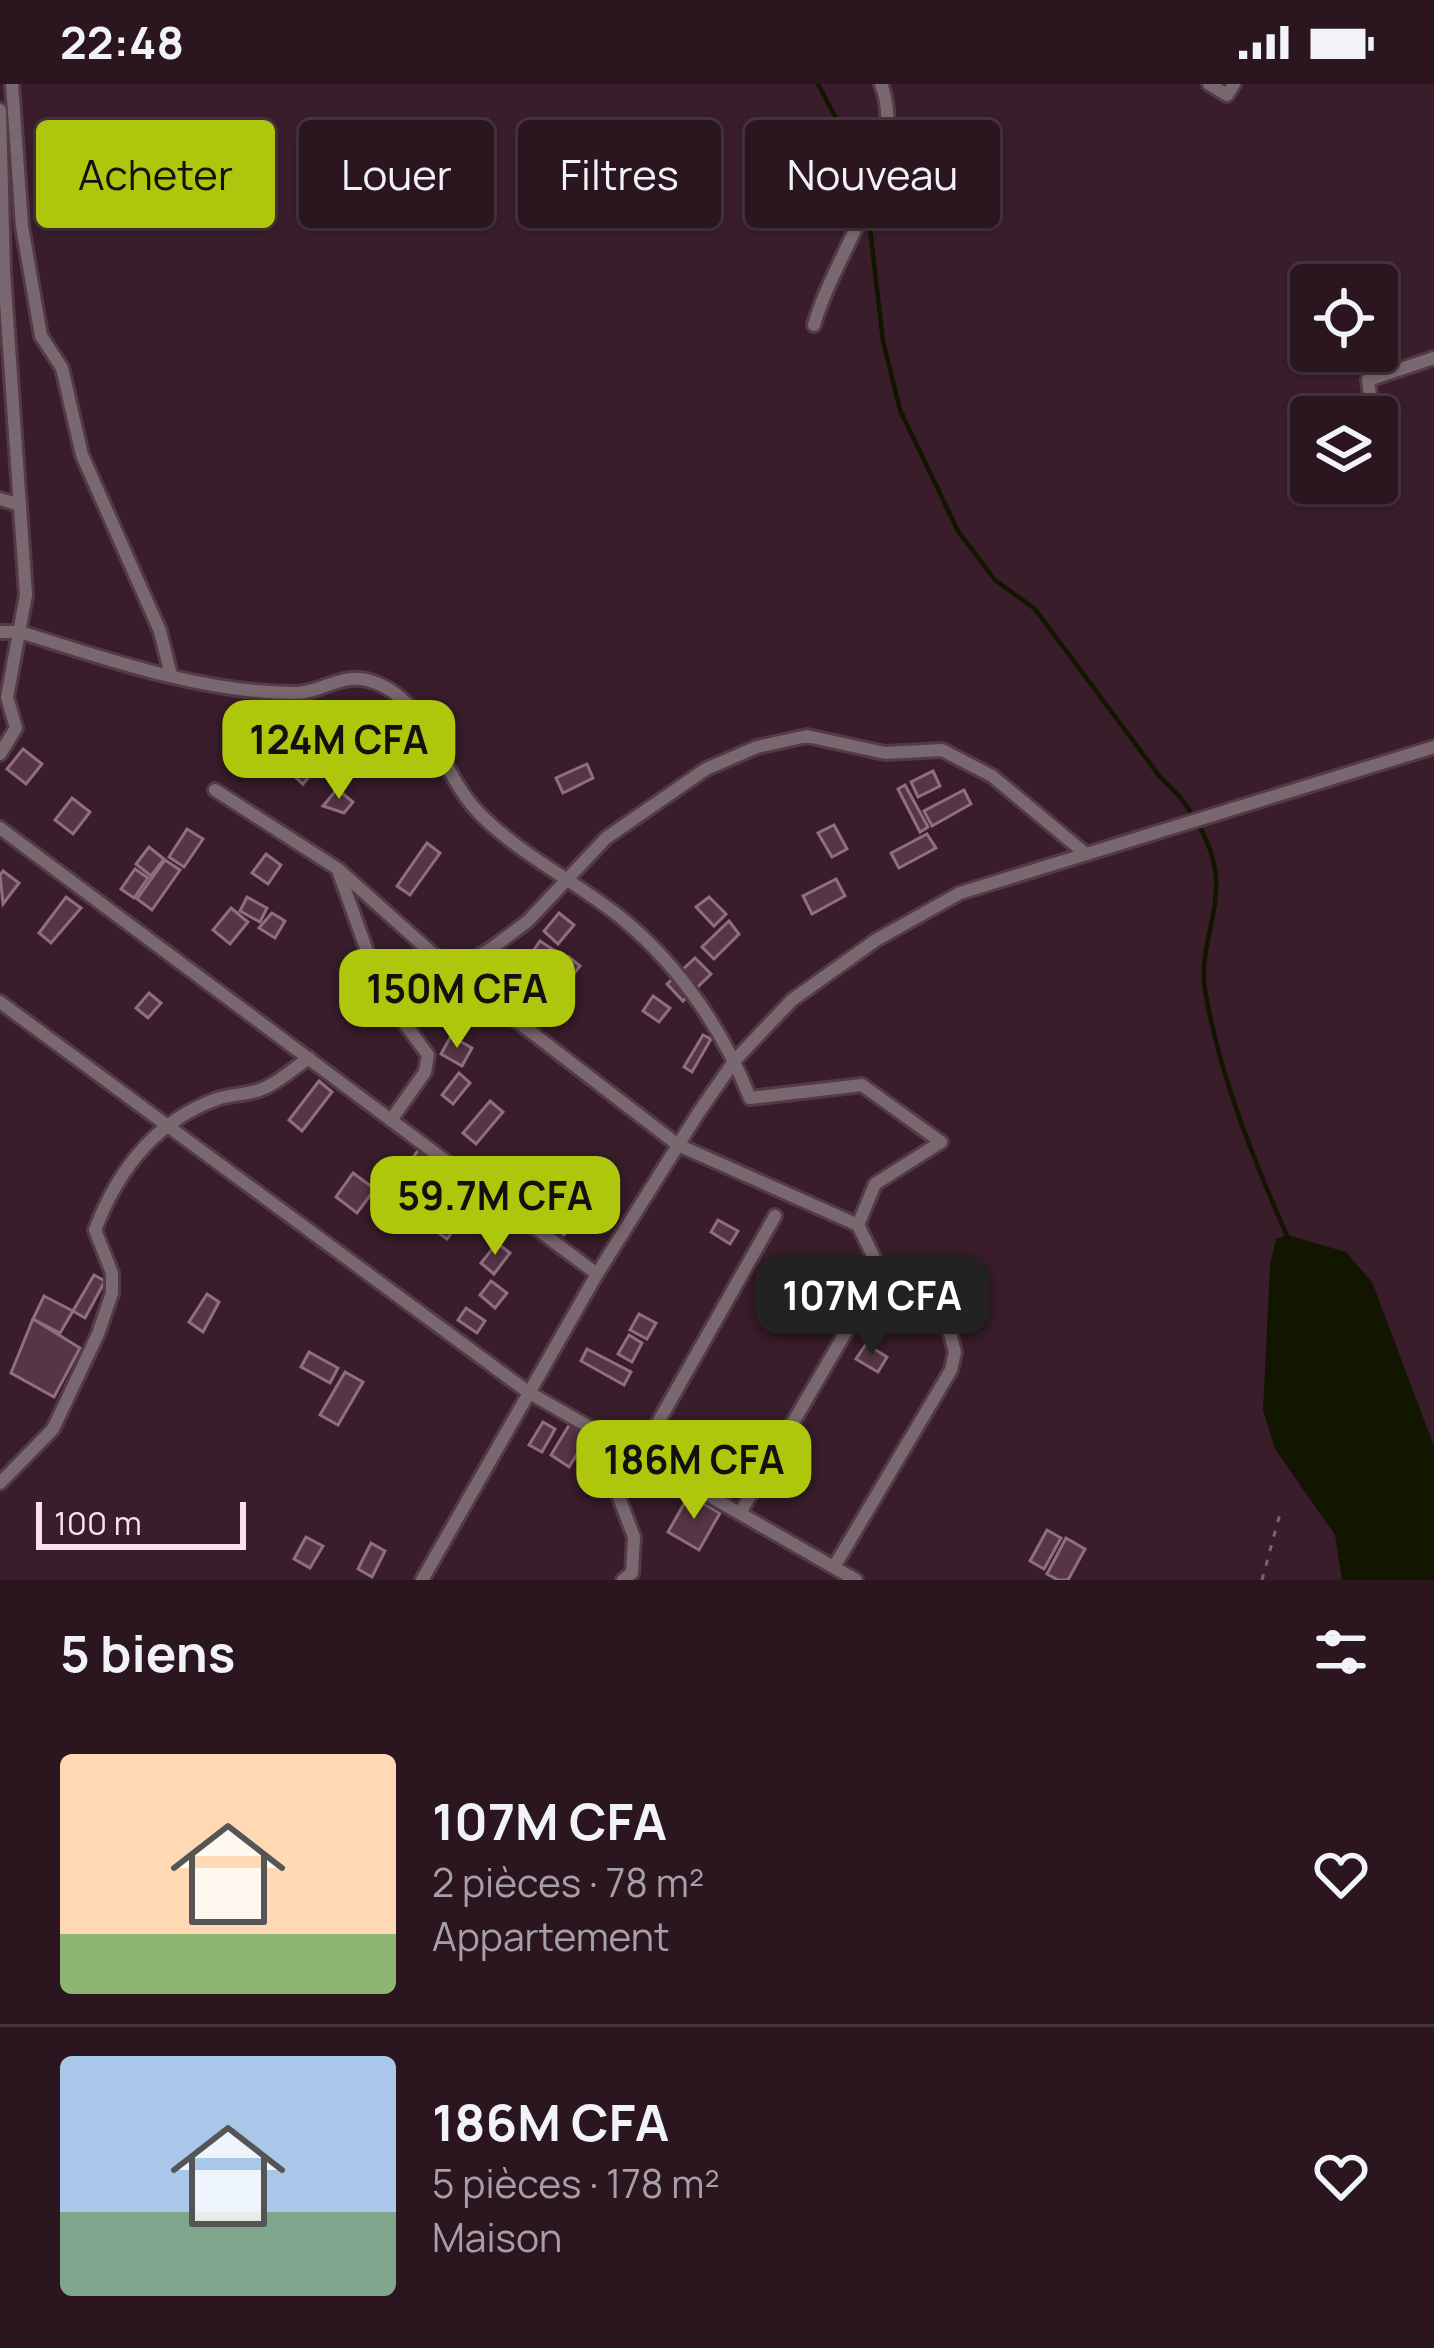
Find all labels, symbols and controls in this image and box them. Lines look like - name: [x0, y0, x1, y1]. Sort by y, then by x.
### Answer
- text: 22:48: [60, 11, 184, 73]
- chip: Acheter: [36, 120, 275, 228]
- chip: Louer: [299, 120, 494, 228]
- chip: Filtres: [518, 120, 721, 228]
- chip: Nouveau: [745, 120, 1000, 228]
- map controls: [1290, 264, 1398, 504]
- button: locate: [1290, 264, 1398, 372]
- button: layers: [1290, 396, 1398, 504]
- pin: 124M CFA: [215, 700, 463, 802]
- text: 124M CFA: [249, 712, 429, 766]
- pin: 150M CFA: [333, 949, 581, 1051]
- text: 150M CFA: [366, 961, 548, 1015]
- pin: 59.7M CFA: [358, 1156, 632, 1258]
- text: 59.7M CFA: [397, 1168, 593, 1222]
- pin: 107M CFA: [748, 1256, 996, 1358]
- text: 107M CFA: [782, 1268, 962, 1322]
- pin: 186M CFA: [570, 1420, 818, 1522]
- text: 186M CFA: [603, 1432, 785, 1486]
- scale bar: [36, 1496, 246, 1549]
- text: 100 m: [54, 1500, 142, 1545]
- text: 5 biens: [60, 1618, 235, 1687]
- icon: filters: [1308, 1619, 1374, 1685]
- text: 107M CFA: [432, 1786, 667, 1855]
- icon: home: [156, 1802, 300, 1946]
- icon: heart: [1308, 1841, 1374, 1907]
- text: 2 pièces · 78 m²: [432, 1855, 704, 1909]
- text: Appartement: [432, 1909, 670, 1963]
- text: 186M CFA: [432, 2087, 669, 2156]
- icon: home: [156, 2104, 300, 2248]
- icon: heart: [1308, 2143, 1374, 2209]
- text: 5 pièces · 178 m²: [432, 2156, 720, 2210]
- text: Maison: [432, 2210, 562, 2264]

